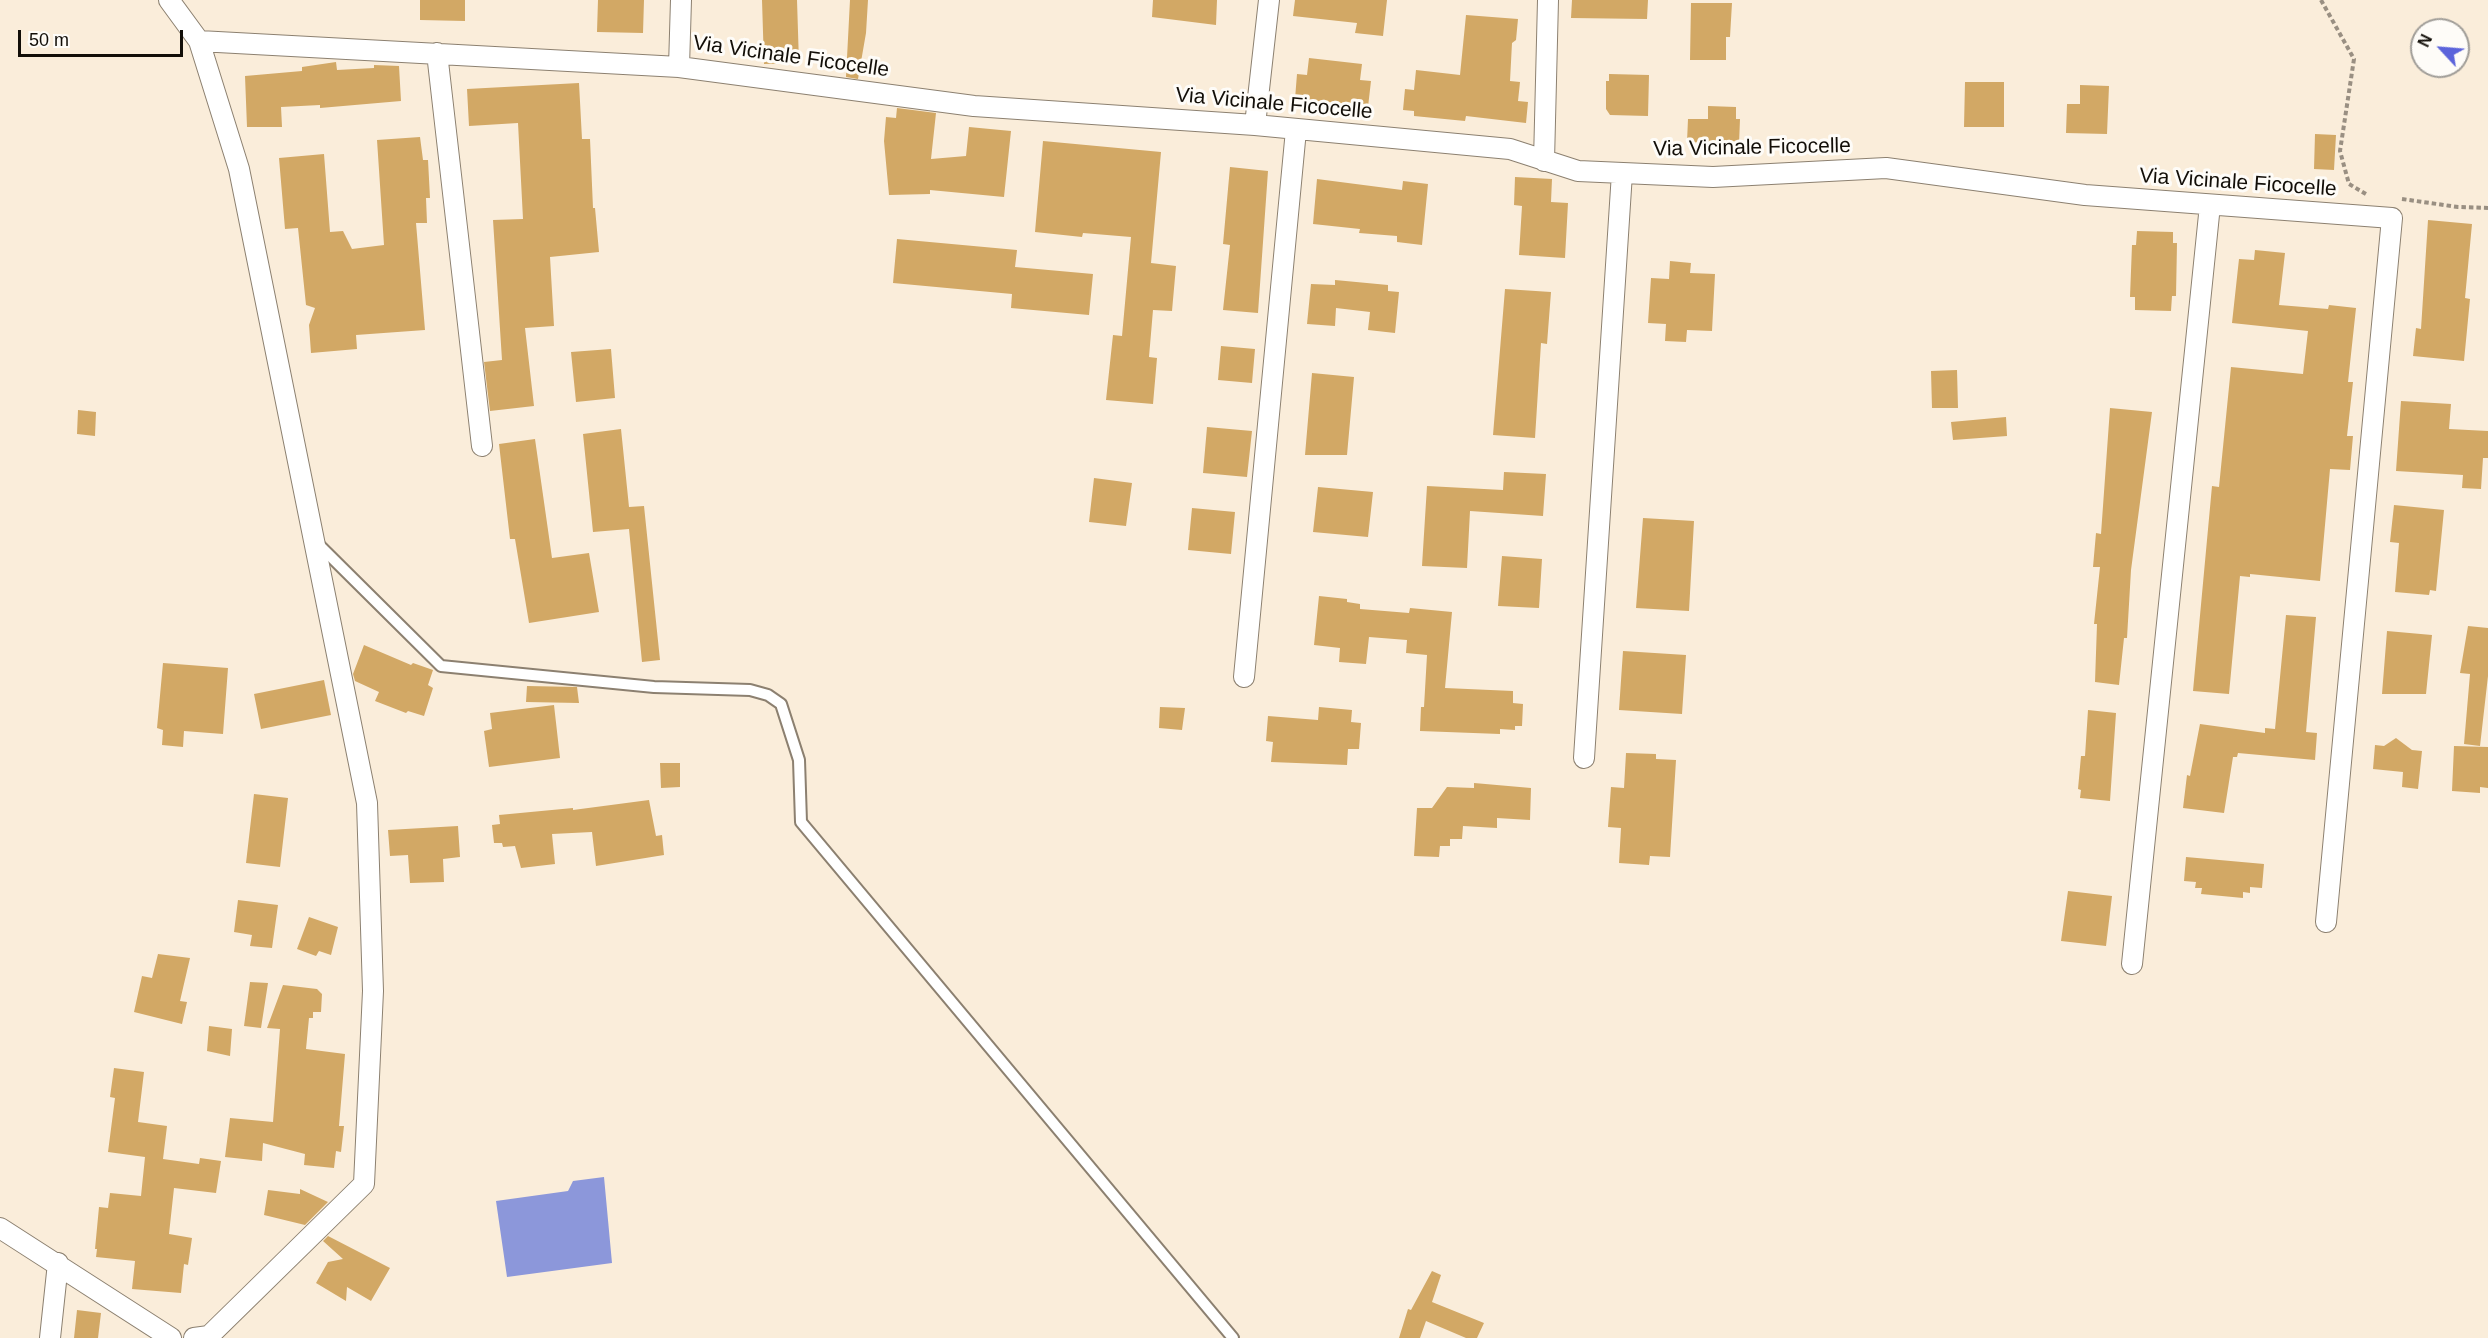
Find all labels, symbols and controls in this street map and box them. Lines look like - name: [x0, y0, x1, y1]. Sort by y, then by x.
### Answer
- scale bar: [21, 18, 186, 56]
- north arrow: [2410, 18, 2470, 78]
- text: 50 m: [29, 30, 69, 50]
- street label: Via Vicinale Ficocelle: [691, 31, 891, 83]
- text: N: [2415, 32, 2435, 50]
- street label: Via Vicinale Ficocelle: [1174, 83, 1374, 125]
- street label: Via Vicinale Ficocelle: [1653, 134, 1851, 162]
- street label: Via Vicinale Ficocelle: [2139, 164, 2337, 202]

